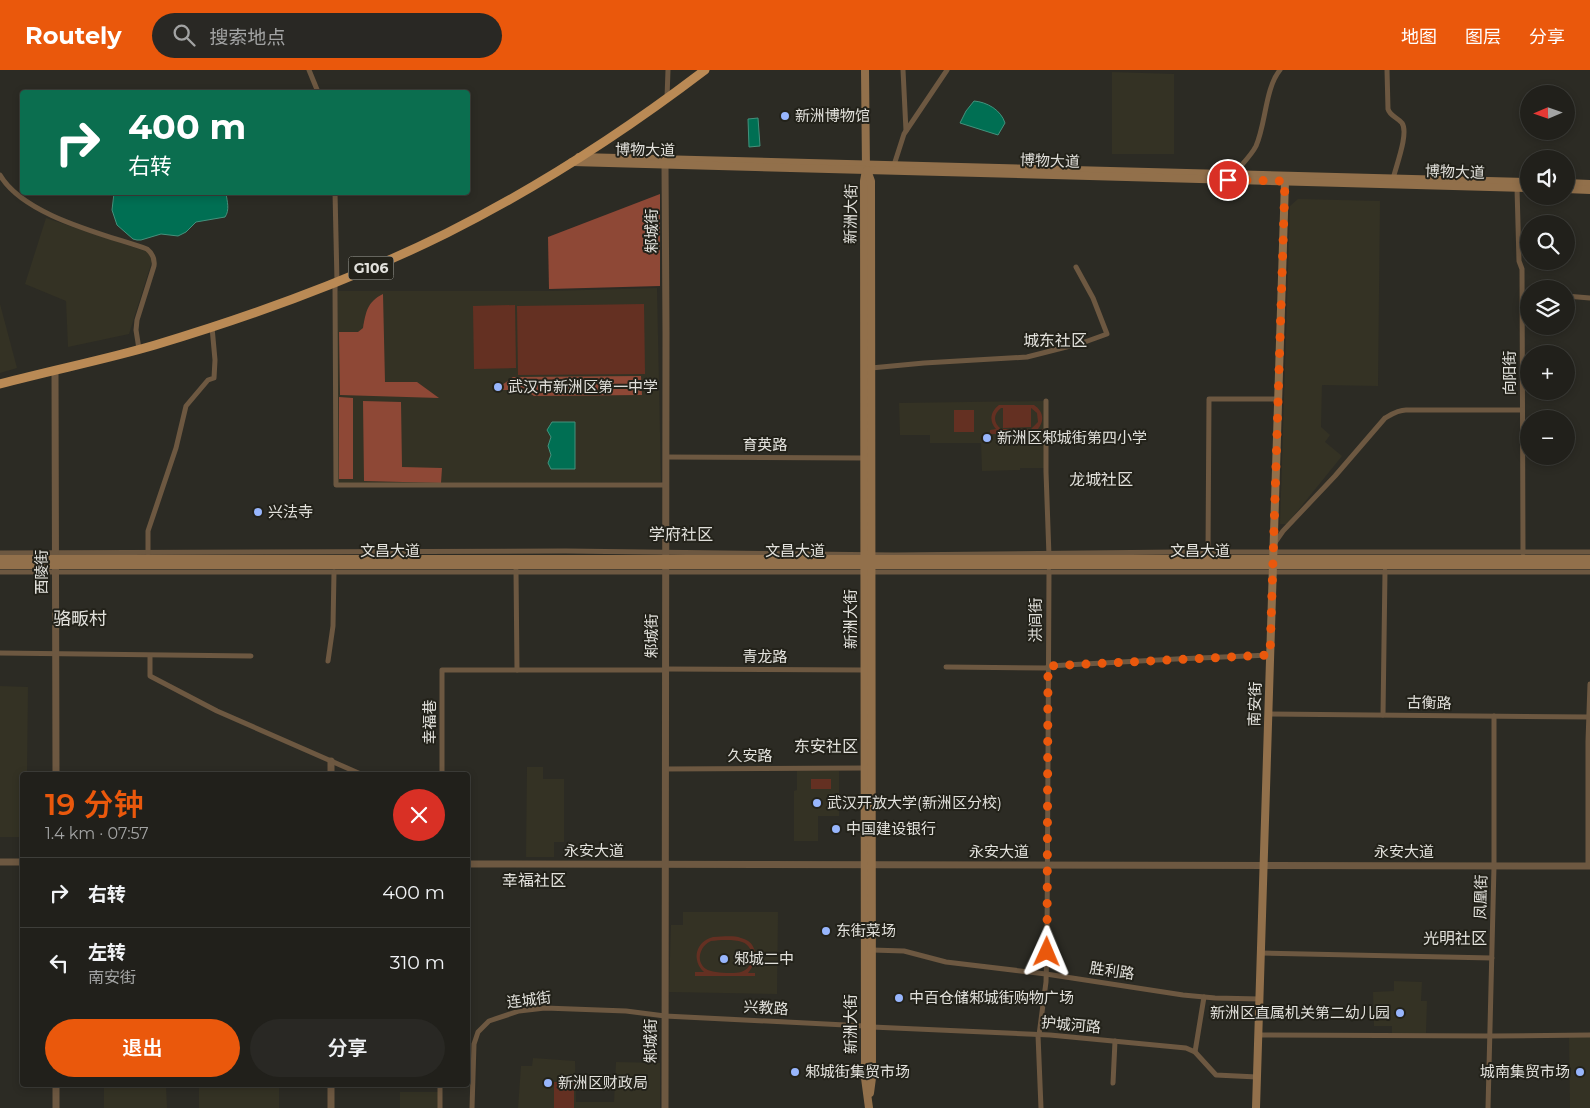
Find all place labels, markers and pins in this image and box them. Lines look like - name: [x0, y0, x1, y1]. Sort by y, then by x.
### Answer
- place label: 新洲博物馆: [795, 106, 870, 125]
- marker: 新洲博物馆: [779, 110, 791, 122]
- pin: [1207, 159, 1249, 201]
- place label: 武汉市新洲区第一中学: [508, 377, 658, 396]
- marker: 武汉市新洲区第一中学: [492, 381, 504, 393]
- place label: 新洲区邾城街第四小学: [997, 428, 1147, 447]
- marker: 新洲区邾城街第四小学: [981, 432, 993, 444]
- place label: 兴法寺: [268, 502, 313, 521]
- marker: 兴法寺: [252, 506, 264, 518]
- place label: 武汉开放大学(新洲区分校): [827, 793, 1002, 812]
- marker: 武汉开放大学(新洲区分校): [811, 797, 823, 809]
- place label: 中国建设银行: [846, 819, 936, 838]
- marker: 中国建设银行: [830, 823, 842, 835]
- place label: 东街菜场: [836, 921, 896, 940]
- marker: 东街菜场: [820, 925, 832, 937]
- place label: 邾城二中: [734, 949, 794, 968]
- marker: 邾城二中: [718, 953, 730, 965]
- place label: 中百仓储邾城街购物广场: [909, 988, 1074, 1007]
- marker: 中百仓储邾城街购物广场: [893, 992, 905, 1004]
- place label: 新洲区直属机关第二幼儿园: [1210, 1003, 1390, 1022]
- marker: 新洲区直属机关第二幼儿园: [1394, 1007, 1406, 1019]
- place label: 邾城街集贸市场: [805, 1062, 910, 1081]
- place label: 城南集贸市场: [1480, 1062, 1570, 1081]
- marker: 邾城街集贸市场: [789, 1066, 801, 1078]
- marker: 城南集贸市场: [1574, 1066, 1586, 1078]
- place label: 新洲区财政局: [558, 1073, 648, 1092]
- marker: 新洲区财政局: [542, 1077, 554, 1089]

